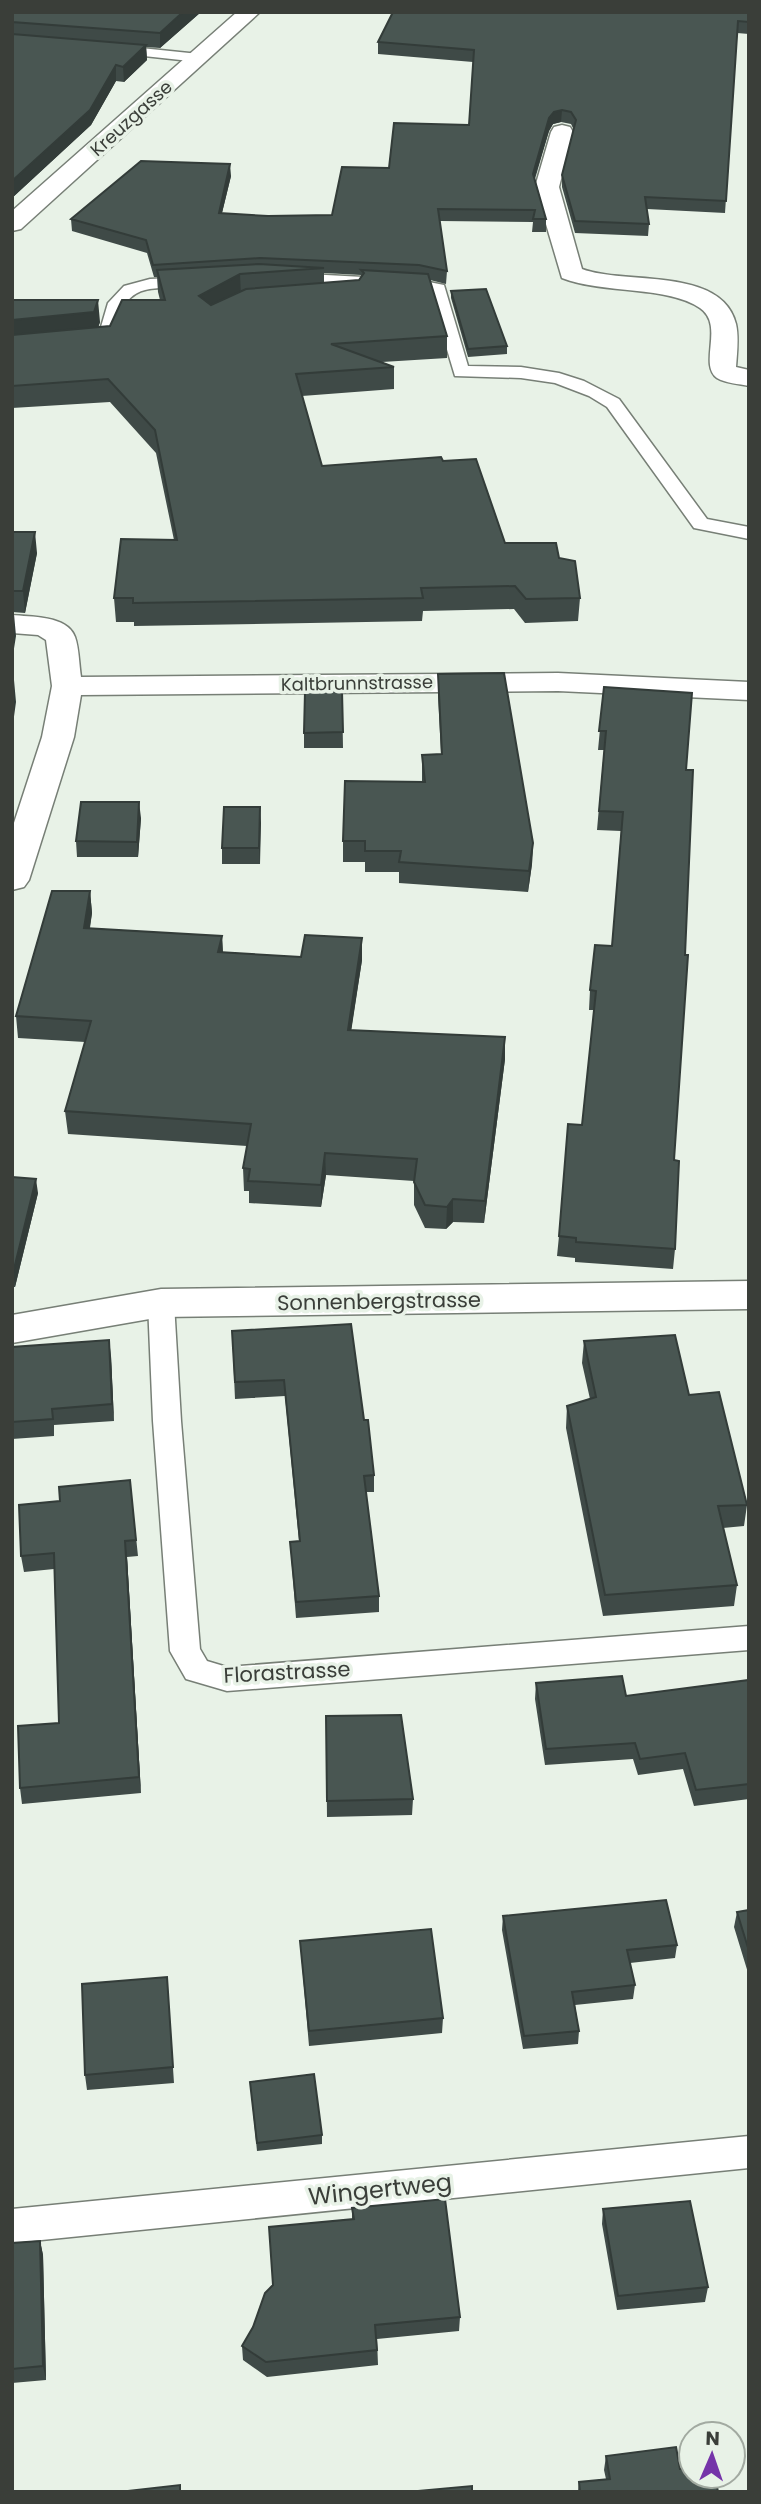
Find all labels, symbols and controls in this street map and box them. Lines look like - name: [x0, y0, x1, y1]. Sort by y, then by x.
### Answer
- street label: Kreuzgasse: [84, 74, 178, 162]
- street label: Kaltbrunnstrasse: [281, 669, 433, 697]
- street label: Sonnenbergstrasse: [277, 1285, 481, 1317]
- street label: Florastrasse: [223, 1654, 351, 1690]
- street label: Wingertweg: [307, 2165, 453, 2213]
- north arrow: [677, 2420, 747, 2490]
- text: N: [705, 2425, 720, 2452]

